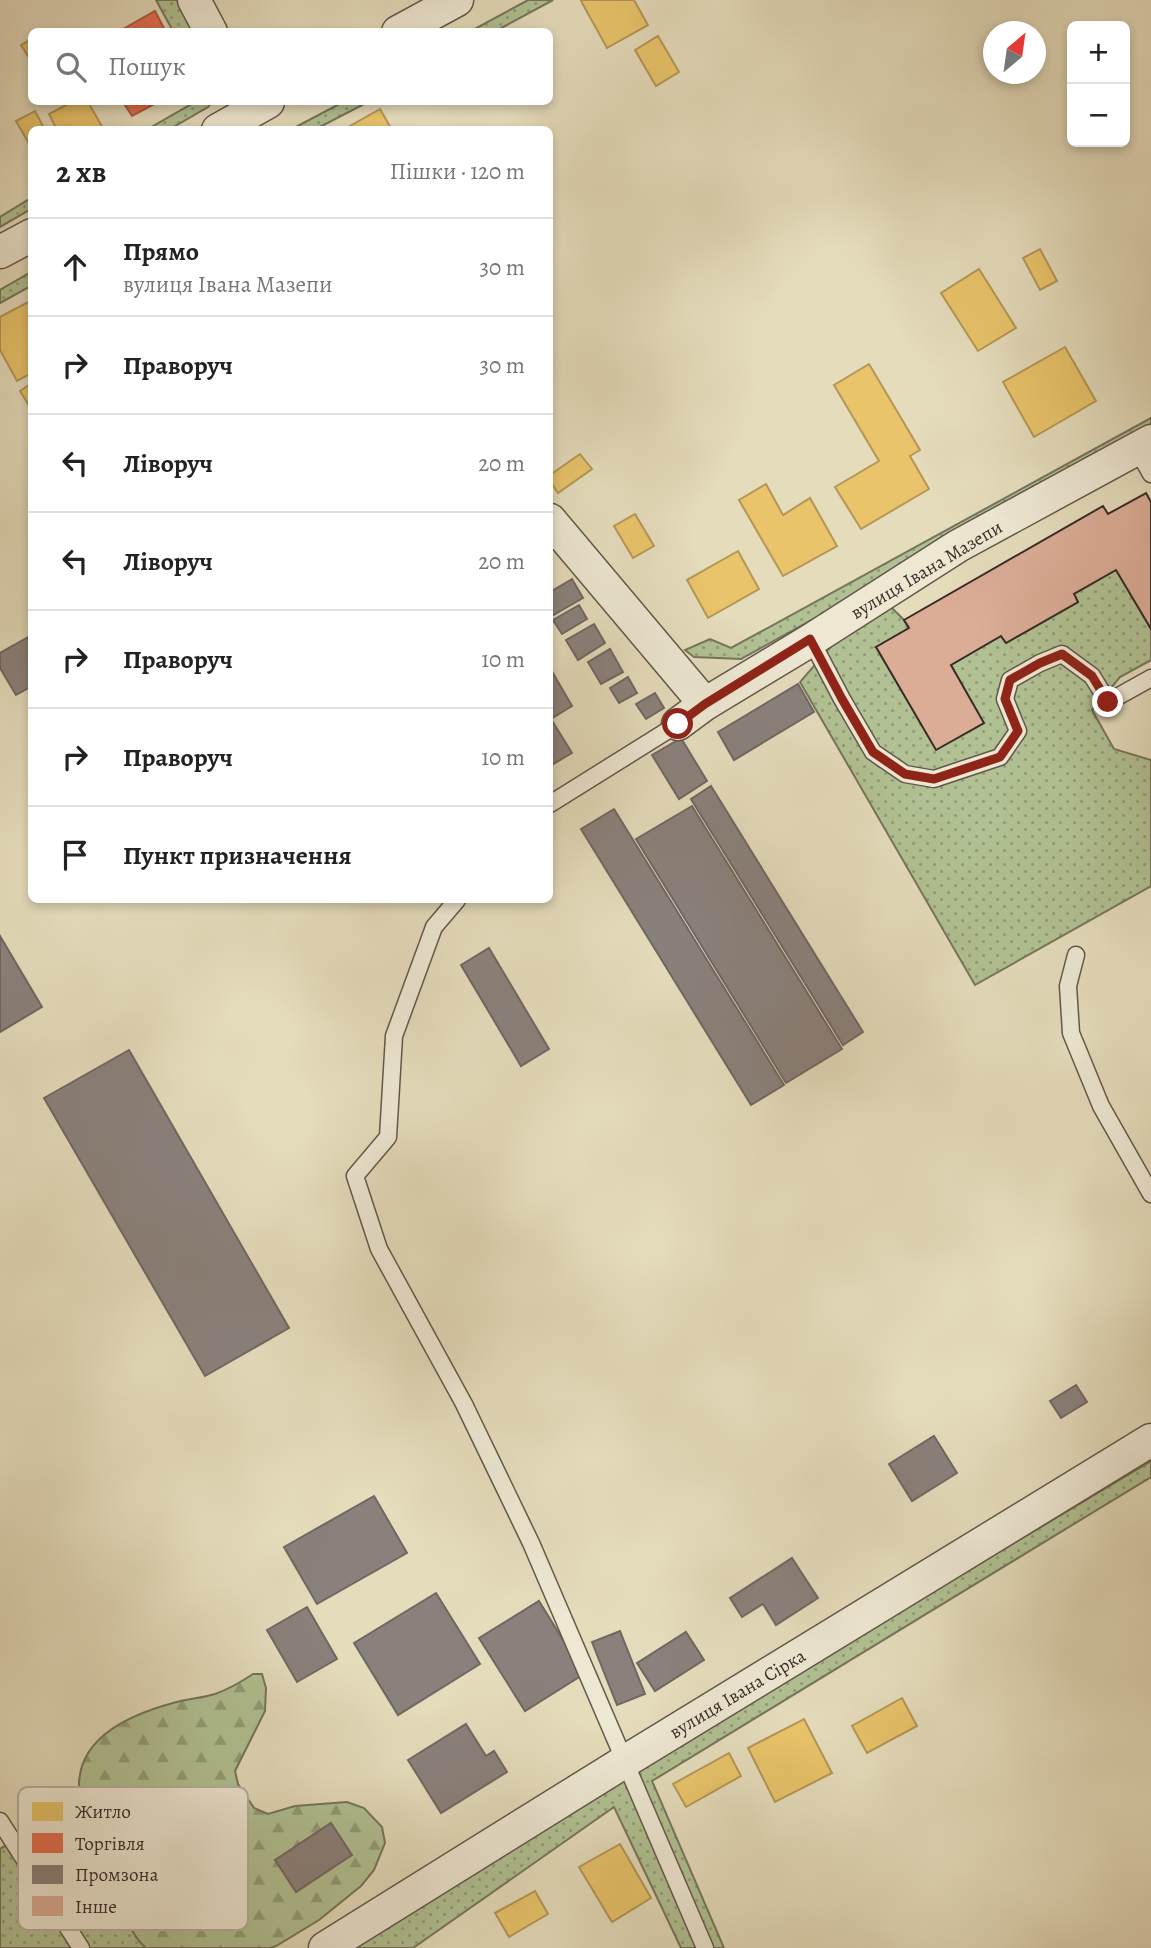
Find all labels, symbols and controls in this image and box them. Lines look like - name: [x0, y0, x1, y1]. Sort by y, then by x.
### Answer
- north arrow: [983, 21, 1046, 84]
- map controls: [1067, 21, 1130, 147]
- button: +: [1067, 21, 1130, 84]
- search box: [28, 28, 553, 105]
- icon: search: [52, 48, 90, 86]
- text: Пошук: [108, 49, 186, 84]
- button: −: [1067, 84, 1130, 147]
- text: 2 хв: [56, 152, 106, 192]
- text: Пішки · 120 m: [390, 156, 525, 187]
- text: Прямо: [123, 234, 199, 269]
- icon: ahead: [56, 248, 94, 286]
- text: 30 m: [479, 252, 525, 283]
- text: вулиця Івана Мазепи: [123, 269, 333, 300]
- icon: right: [56, 346, 94, 384]
- text: Праворуч: [123, 348, 233, 383]
- text: 30 m: [479, 350, 525, 381]
- icon: left: [56, 444, 94, 482]
- text: Ліворуч: [123, 446, 213, 481]
- text: 20 m: [478, 448, 525, 479]
- street label: вулиця Івана Мазепи: [846, 514, 1007, 626]
- icon: left: [56, 542, 94, 580]
- text: Ліворуч: [123, 544, 213, 579]
- text: 20 m: [478, 546, 525, 577]
- icon: right: [56, 640, 94, 678]
- text: Праворуч: [123, 642, 233, 677]
- text: 10 m: [481, 644, 525, 675]
- route end: [1092, 686, 1123, 717]
- route start: [662, 708, 693, 739]
- icon: right: [56, 738, 94, 776]
- text: Праворуч: [123, 740, 233, 775]
- text: 10 m: [481, 742, 525, 773]
- icon: arrive: [56, 836, 94, 874]
- text: Пункт призначення: [123, 838, 352, 873]
- street label: вулиця Івана Сірка: [664, 1643, 811, 1745]
- legend: [18, 1787, 248, 1930]
- text: Житло: [75, 1799, 131, 1825]
- text: Торгівля: [75, 1831, 145, 1857]
- text: Промзона: [75, 1862, 159, 1888]
- text: Інше: [75, 1894, 117, 1920]

